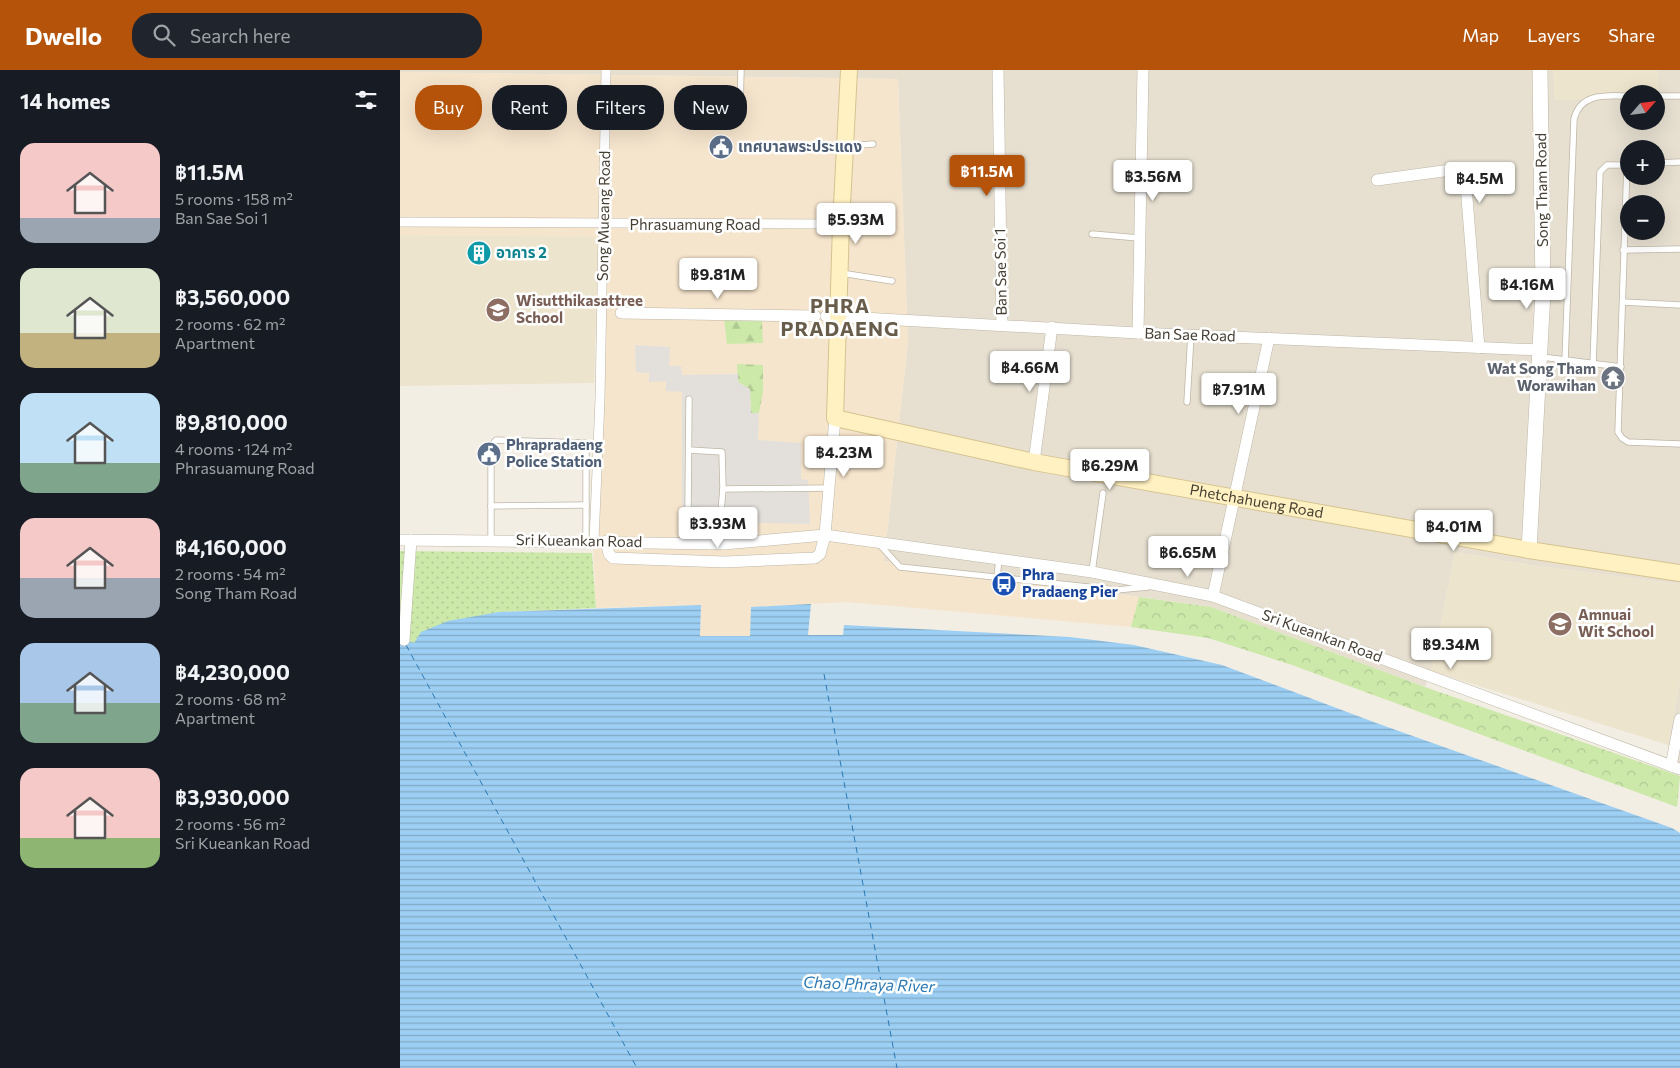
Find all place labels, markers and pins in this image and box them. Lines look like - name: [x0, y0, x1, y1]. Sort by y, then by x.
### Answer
- public building icon: เทศบาลพระประแดง: [708, 134, 734, 160]
- place label: เทศบาลพระประแดง: [738, 137, 862, 155]
- pin: ฿11.5M: [946, 154, 1028, 197]
- pin: ฿3.56M: [1112, 160, 1194, 202]
- pin: ฿4.5M: [1445, 162, 1515, 204]
- pin: ฿5.93M: [815, 202, 897, 245]
- building icon: อาคาร 2: [466, 240, 492, 266]
- place label: อาคาร 2: [496, 243, 547, 261]
- pin: ฿9.81M: [677, 258, 759, 300]
- pin: ฿4.16M: [1486, 268, 1568, 310]
- place label: Wisutthikasattree School: [516, 291, 643, 326]
- school or university icon: Wisutthikasattree School: [485, 297, 511, 323]
- pin: ฿4.66M: [989, 350, 1071, 393]
- place label: Wat Song Tham Worawihan: [1487, 359, 1596, 394]
- temple icon: Wat Song Tham Worawihan: [1600, 365, 1626, 391]
- pin: ฿7.91M: [1198, 372, 1280, 415]
- place label: Phrapradaeng Police Station: [506, 435, 603, 470]
- pin: ฿4.23M: [803, 436, 885, 478]
- public building icon: Phrapradaeng Police Station: [476, 441, 502, 467]
- pin: ฿6.29M: [1069, 448, 1151, 491]
- pin: ฿3.93M: [677, 506, 759, 549]
- pin: ฿4.01M: [1413, 510, 1495, 552]
- pin: ฿6.65M: [1147, 536, 1229, 578]
- place label: Phra Pradaeng Pier: [1022, 565, 1118, 600]
- bus stop icon: Phra Pradaeng Pier: [991, 571, 1017, 597]
- place label: Amnuai Wit School: [1578, 605, 1654, 640]
- school or university icon: Amnuai Wit School: [1547, 611, 1573, 637]
- pin: ฿9.34M: [1410, 628, 1492, 670]

